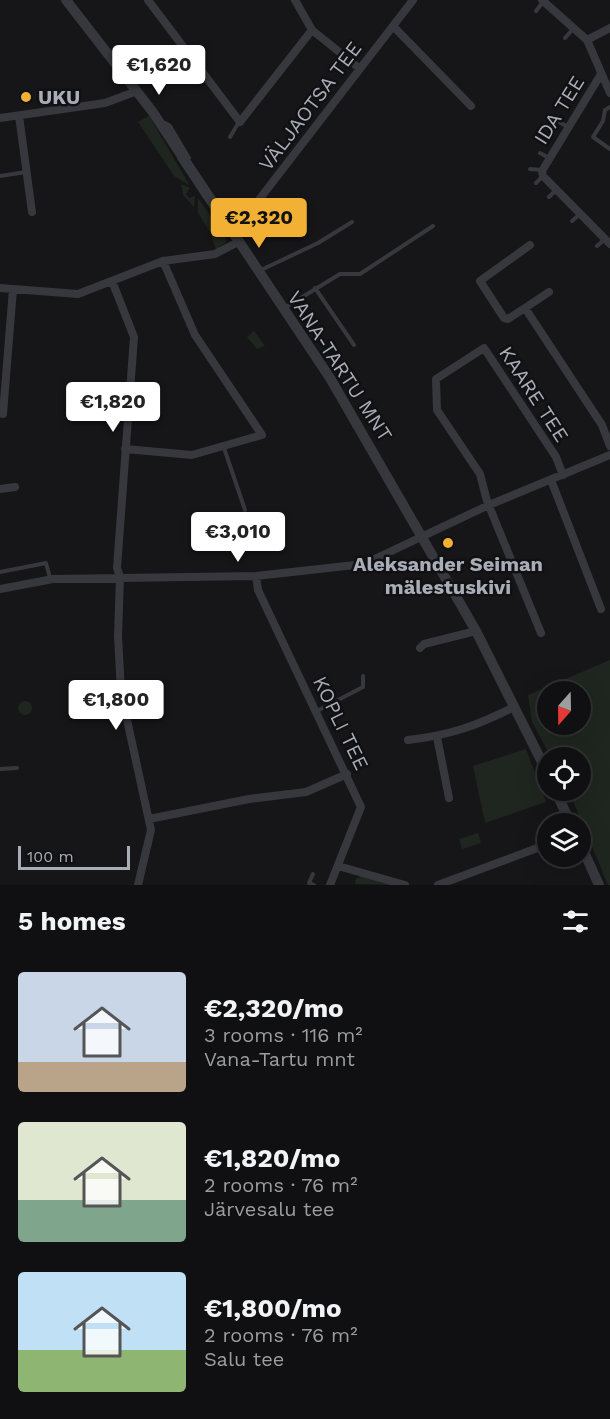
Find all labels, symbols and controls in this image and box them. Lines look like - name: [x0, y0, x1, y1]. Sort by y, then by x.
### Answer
- street label: VÄLJAOTSA TEE: [254, 37, 366, 175]
- pin: €1,620: [110, 45, 208, 96]
- text: €1,620: [126, 52, 192, 76]
- street label: IDA TEE: [529, 71, 589, 149]
- place label: UKU: [38, 85, 80, 109]
- marker: UKU: [19, 90, 33, 104]
- pin: €2,320: [210, 198, 308, 249]
- text: €2,320: [225, 205, 293, 229]
- street label: VANA-TARTU MNT: [283, 286, 397, 446]
- street label: KAARE TEE: [494, 342, 574, 446]
- pin: €1,820: [64, 382, 162, 433]
- text: €1,820: [80, 389, 146, 413]
- pin: €3,010: [189, 512, 287, 563]
- text: €3,010: [205, 519, 271, 543]
- marker: Aleksander Seiman mälestuskivi: [441, 536, 455, 550]
- place label: Aleksander Seiman mälestuskivi: [353, 552, 543, 599]
- street label: KOPLI TEE: [308, 672, 374, 774]
- pin: €1,800: [67, 680, 165, 731]
- north arrow: [537, 681, 591, 735]
- map controls: [537, 681, 591, 867]
- text: €1,800: [83, 687, 149, 711]
- button: locate: [537, 747, 591, 801]
- button: layers: [537, 813, 591, 867]
- scale bar: [18, 843, 130, 870]
- text: 100 m: [27, 847, 74, 866]
- icon: filters: [559, 905, 592, 938]
- text: 5 homes: [18, 906, 126, 936]
- text: €2,320/mo: [204, 993, 344, 1023]
- icon: home: [66, 996, 138, 1068]
- text: 3 rooms · 116 m²: [204, 1023, 363, 1047]
- text: Vana-Tartu mnt: [204, 1047, 355, 1071]
- text: €1,820/mo: [204, 1143, 340, 1173]
- icon: home: [66, 1146, 138, 1218]
- text: 2 rooms · 76 m²: [204, 1173, 357, 1197]
- text: Järvesalu tee: [204, 1197, 335, 1221]
- text: €1,800/mo: [204, 1293, 342, 1323]
- icon: home: [66, 1296, 138, 1368]
- text: 2 rooms · 76 m²: [204, 1323, 357, 1347]
- text: Salu tee: [204, 1347, 284, 1371]

